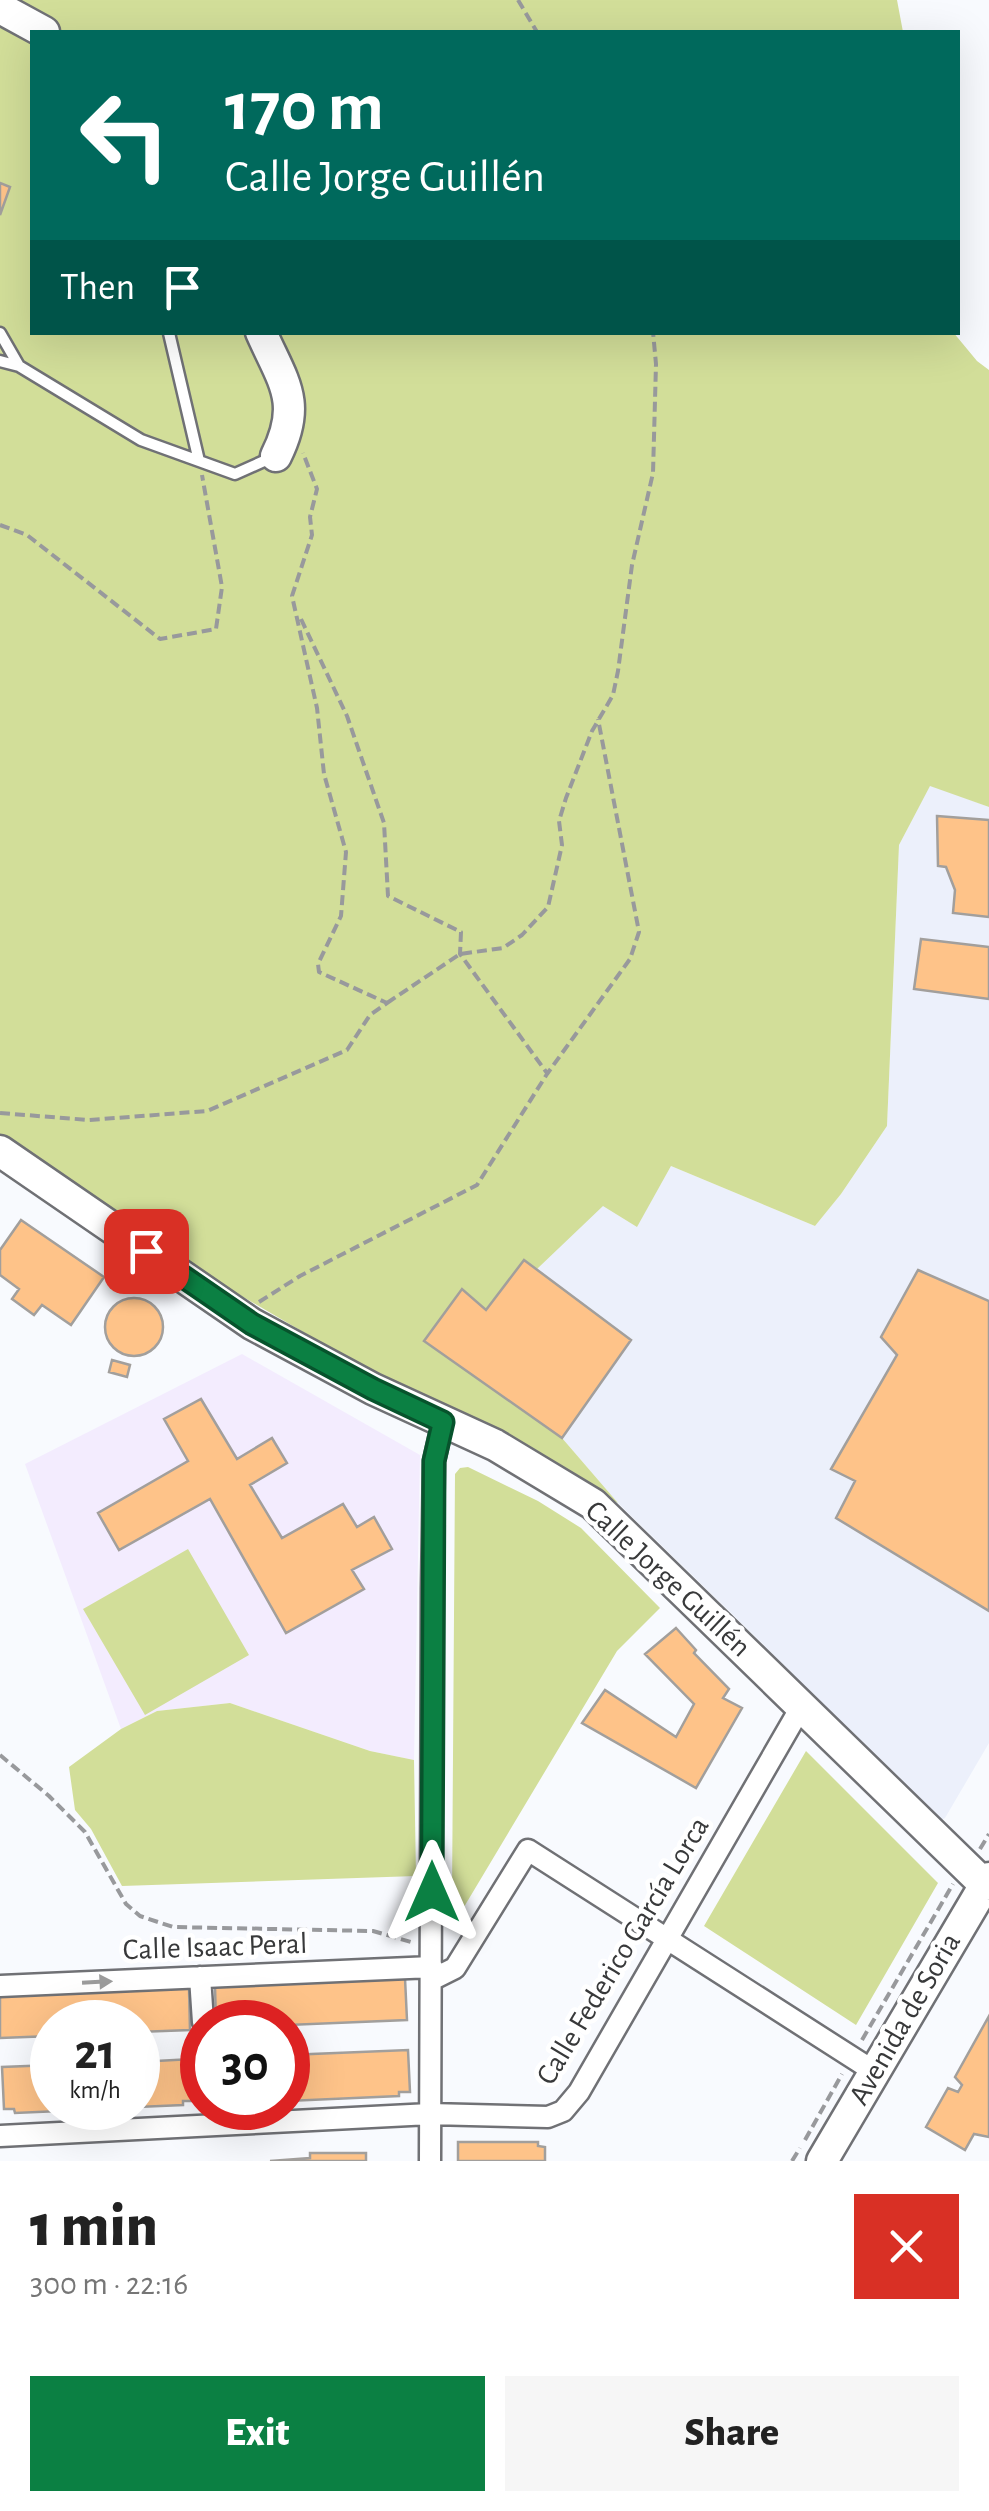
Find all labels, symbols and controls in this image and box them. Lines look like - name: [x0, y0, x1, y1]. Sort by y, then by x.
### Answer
- icon: left: [60, 70, 190, 200]
- text: 170 m: [225, 73, 384, 143]
- text: Calle Jorge Guillén: [225, 155, 545, 200]
- icon: arrive: [155, 260, 210, 315]
- text: Then: [60, 269, 135, 307]
- pin: [104, 1209, 189, 1294]
- icon: arrive: [119, 1224, 174, 1279]
- street label: Calle Jorge Guillén: [580, 1495, 756, 1663]
- street label: Calle Federico García Lorca: [531, 1812, 715, 2090]
- position arrow: [380, 1840, 484, 1944]
- street label: Avenida de Soria: [844, 1928, 966, 2110]
- street label: Calle Isaac Peral: [122, 1929, 308, 1965]
- one-way arrow: [82, 1974, 114, 1990]
- speed limit sign: 30: [180, 2000, 310, 2130]
- text: 21: [74, 2028, 116, 2078]
- text: km/h: [69, 2078, 121, 2103]
- button: close: [854, 2194, 959, 2299]
- text: 1 min: [30, 2197, 158, 2257]
- text: 300 m · 22:16: [30, 2268, 188, 2300]
- button: Exit: [30, 2376, 485, 2491]
- button: Share: [505, 2376, 959, 2491]

